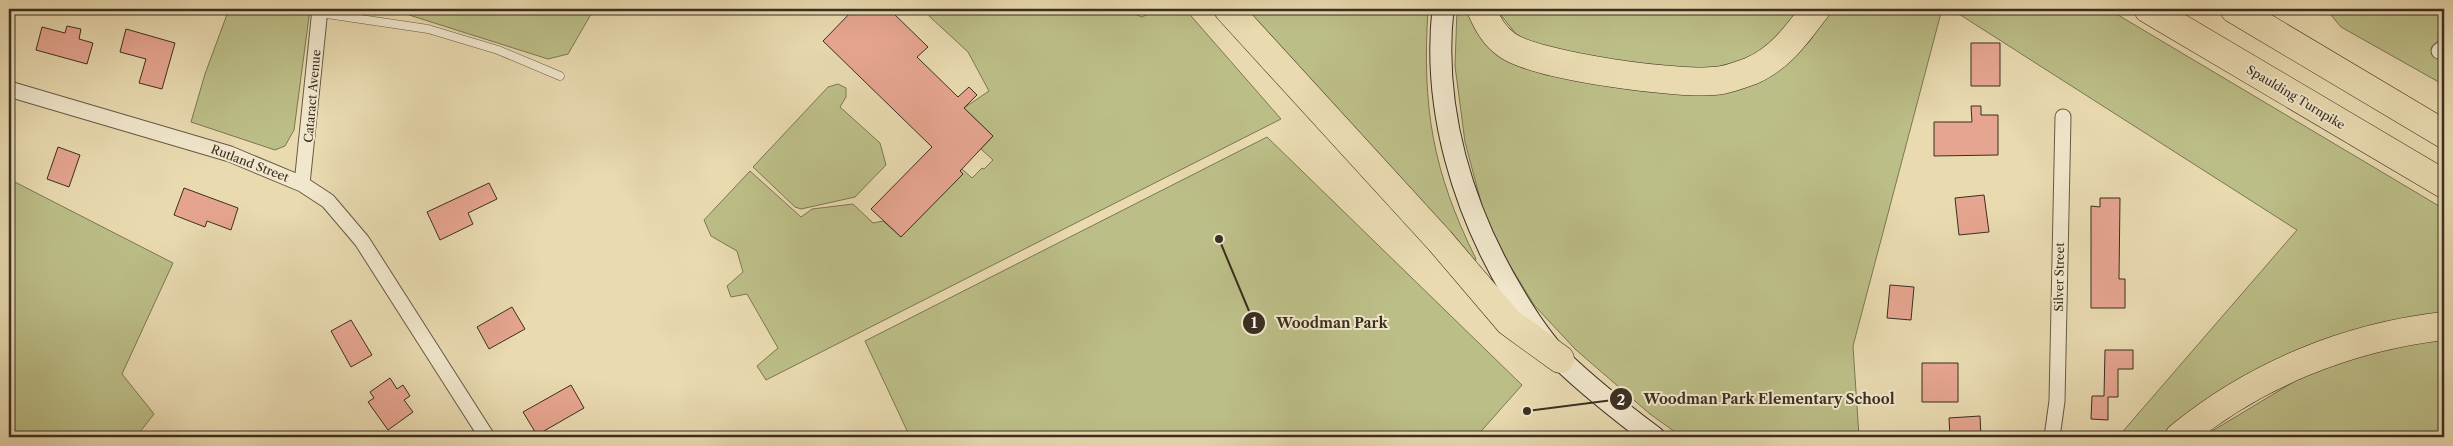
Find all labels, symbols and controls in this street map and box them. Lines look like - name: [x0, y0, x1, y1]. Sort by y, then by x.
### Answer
- street label: Cataract Avenue: [300, 49, 324, 143]
- street label: Spaulding Turnpike: [2244, 62, 2348, 132]
- street label: Rutland Street: [209, 141, 292, 185]
- street label: Silver Street: [2051, 242, 2067, 312]
- callout: Woodman Park: [1241, 308, 1398, 337]
- text: 1: [1251, 313, 1258, 332]
- text: Woodman Park: [1275, 314, 1388, 332]
- callout: Woodman Park Elementary School: [1608, 385, 1905, 414]
- text: 2: [1617, 390, 1626, 409]
- text: Woodman Park Elementary School: [1642, 390, 1895, 408]

